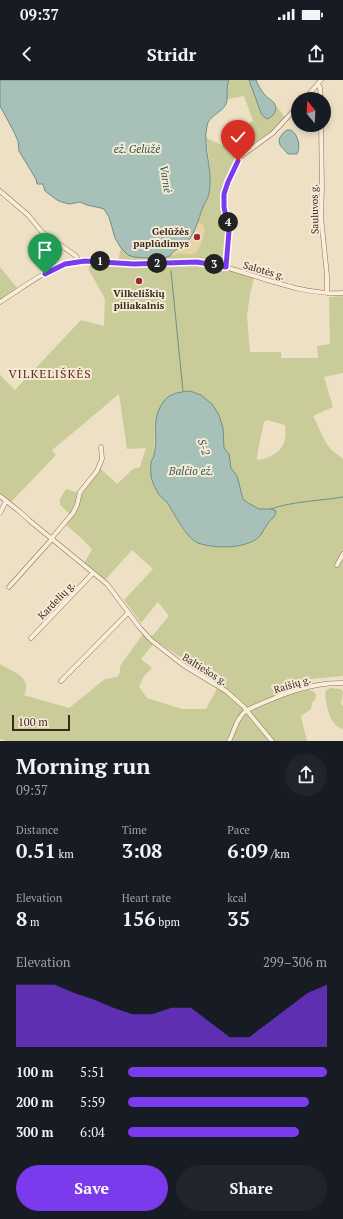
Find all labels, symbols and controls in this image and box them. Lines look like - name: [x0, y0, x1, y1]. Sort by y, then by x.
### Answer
- text: 09:37: [20, 4, 59, 24]
- text: Stridr: [147, 42, 196, 66]
- icon: back: [16, 43, 38, 65]
- icon: share: [305, 43, 327, 65]
- north arrow: [291, 92, 331, 132]
- map controls: [291, 92, 331, 132]
- pin: [221, 120, 255, 161]
- icon: check: [227, 126, 249, 148]
- water label: ež. Gelūžė: [114, 142, 160, 156]
- water label: Varnė: [157, 164, 175, 194]
- street label: Sauluvos g.: [308, 184, 321, 234]
- pin: 4: [218, 212, 238, 232]
- text: 4: [225, 215, 231, 229]
- place label: Gelūžės paplūdimys: [133, 225, 189, 250]
- marker: Gelūžės paplūdimys: [192, 232, 202, 242]
- pin: [28, 233, 62, 274]
- icon: arrive: [34, 239, 56, 261]
- pin: 1: [90, 251, 110, 271]
- pin: 2: [147, 253, 167, 273]
- text: 1: [97, 254, 103, 268]
- pin: 3: [204, 254, 224, 274]
- text: 2: [154, 256, 160, 270]
- text: 3: [211, 257, 217, 271]
- street label: Salotės g.: [242, 258, 286, 283]
- marker: Vilkeliškių piliakalnis: [134, 276, 144, 286]
- place label: Vilkeliškių piliakalnis: [113, 287, 166, 312]
- district label: VILKELIŠKĖS: [8, 366, 92, 381]
- water label: S-2: [195, 437, 213, 457]
- water label: Balčio ež.: [168, 464, 213, 478]
- street label: Kardelių g.: [35, 578, 78, 622]
- street label: Baltiešos g.: [180, 650, 230, 688]
- street label: Raišių g.: [272, 673, 312, 696]
- scale bar: [12, 713, 70, 732]
- text: 100 m: [18, 715, 48, 729]
- text: Morning run: [16, 751, 150, 780]
- button: share: [285, 754, 327, 796]
- text: 09:37: [16, 781, 48, 799]
- text: Distance: [16, 823, 59, 837]
- text: Time: [122, 823, 147, 837]
- text: Pace: [227, 823, 250, 837]
- text: 0.51: [16, 837, 56, 864]
- text: 3:08: [122, 837, 162, 864]
- text: 6:09: [227, 837, 268, 864]
- text: km: [56, 847, 74, 861]
- text: /km: [268, 847, 290, 861]
- text: Elevation: [16, 891, 62, 905]
- text: Heart rate: [122, 891, 171, 905]
- text: kcal: [227, 891, 247, 905]
- text: 8: [16, 905, 27, 932]
- text: 156: [122, 905, 156, 932]
- text: 35: [227, 905, 250, 932]
- text: m: [27, 915, 39, 929]
- text: bpm: [156, 915, 180, 929]
- text: Elevation: [16, 953, 71, 971]
- text: 299–306 m: [263, 953, 327, 971]
- text: 100 m: [16, 1063, 54, 1081]
- text: 5:51: [80, 1063, 105, 1081]
- text: 200 m: [16, 1093, 54, 1111]
- text: 5:59: [80, 1093, 105, 1111]
- text: 300 m: [16, 1123, 54, 1141]
- text: 6:04: [80, 1123, 105, 1141]
- button: Save: [16, 1165, 168, 1211]
- button: Share: [176, 1165, 327, 1211]

